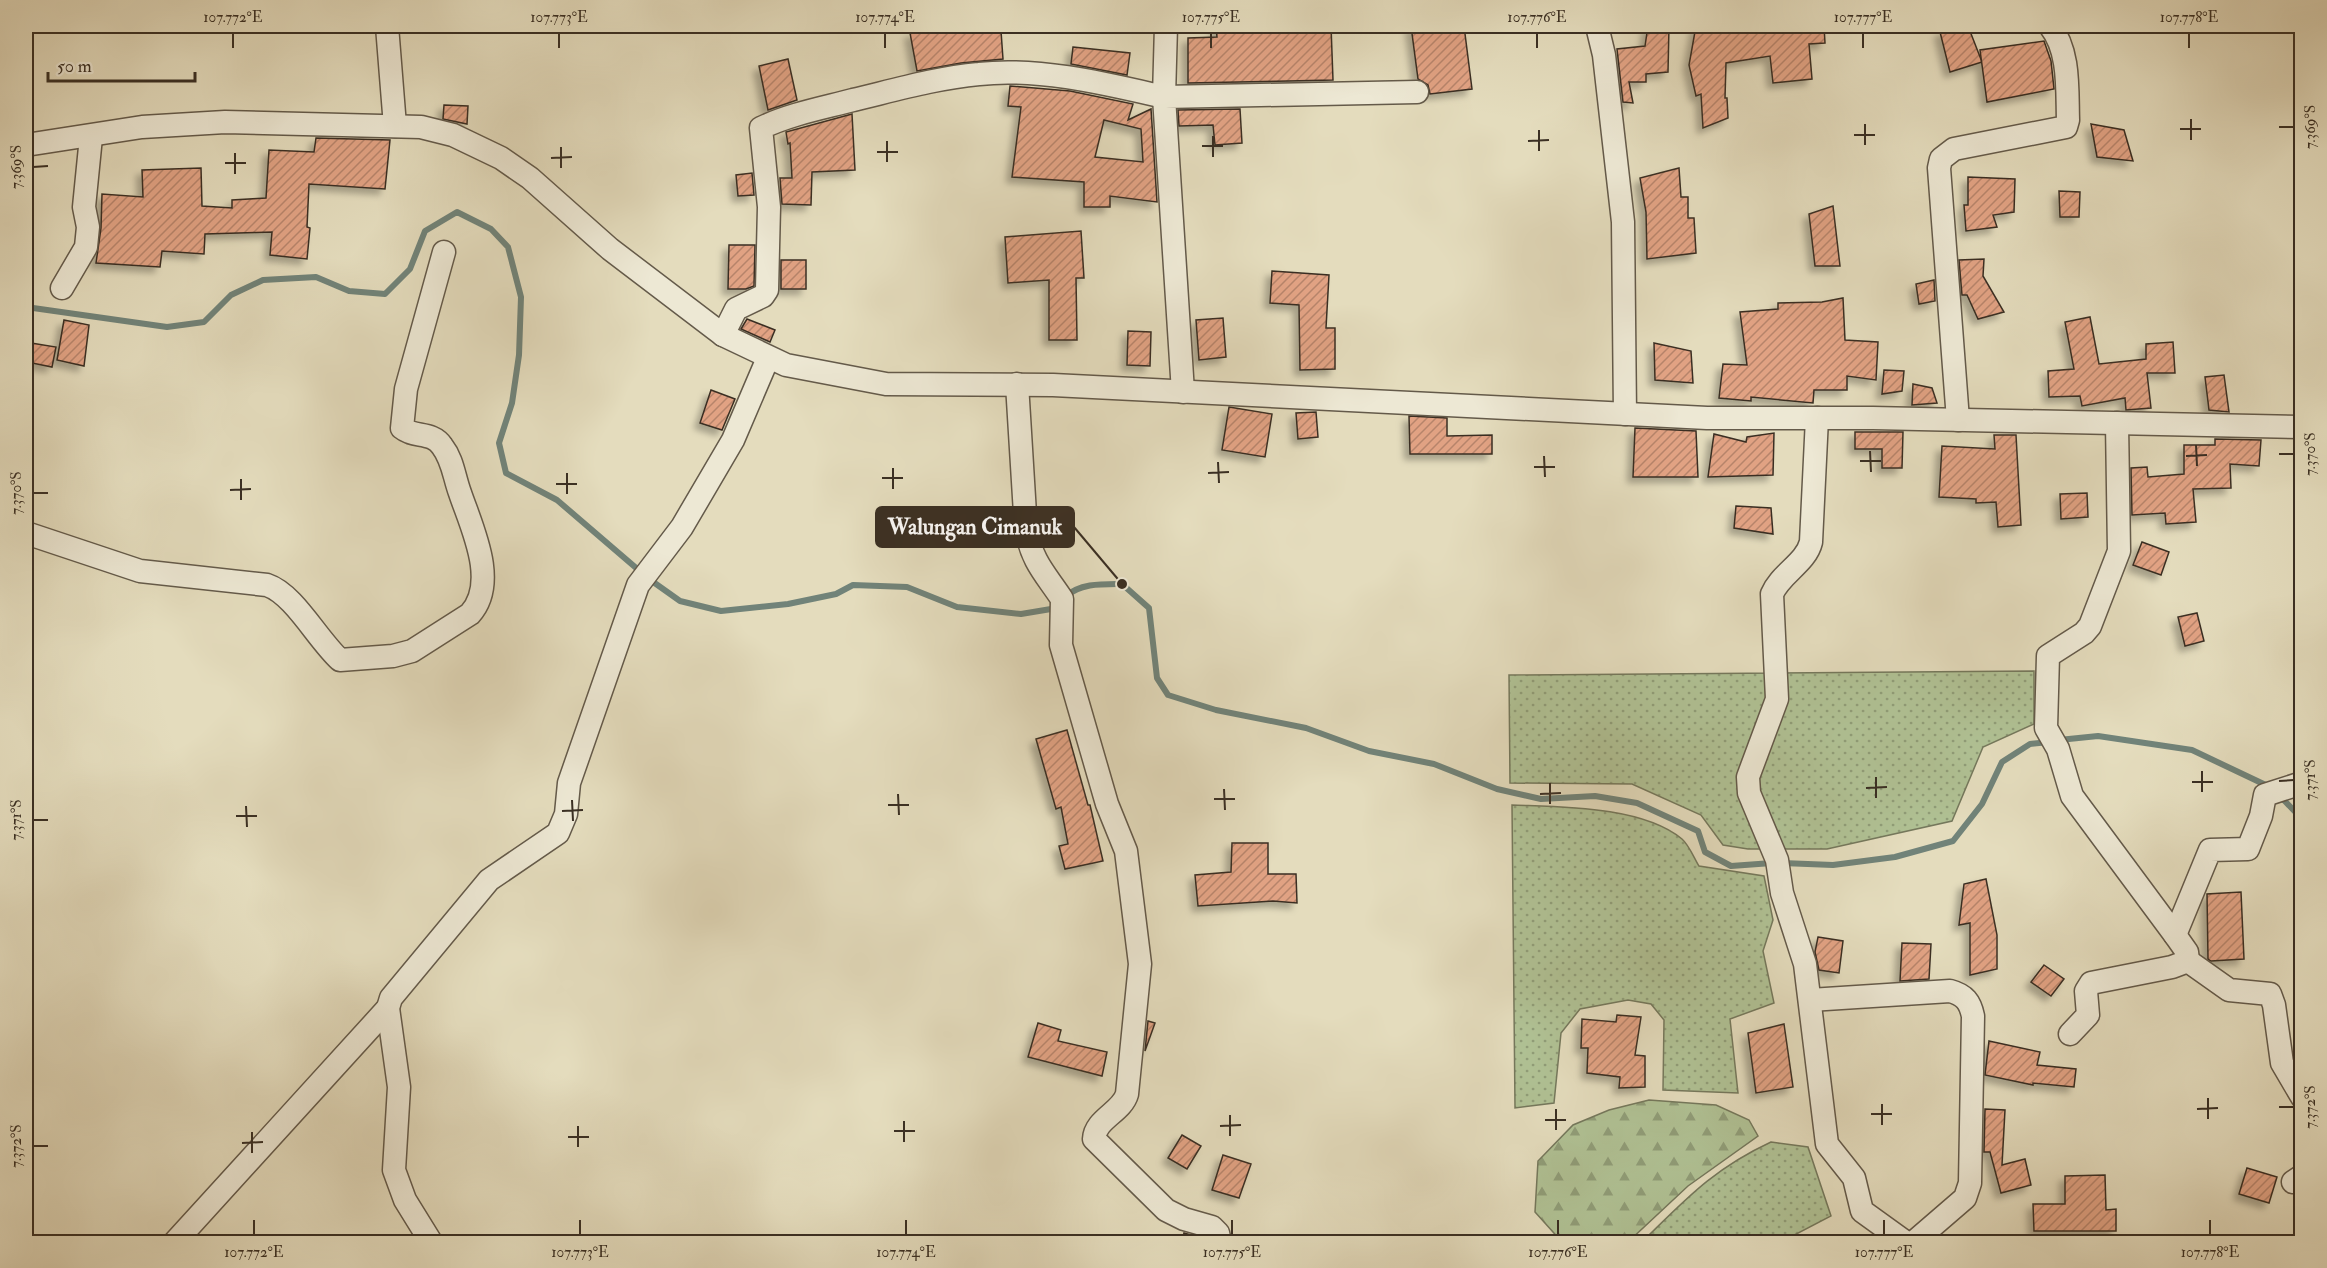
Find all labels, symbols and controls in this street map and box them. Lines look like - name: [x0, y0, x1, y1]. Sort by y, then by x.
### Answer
- text: 107.772°E: [203, 8, 263, 27]
- text: 107.773°E: [530, 8, 588, 27]
- text: 107.774°E: [855, 8, 915, 27]
- text: 107.775°E: [1182, 8, 1240, 27]
- text: 107.776°E: [1507, 8, 1567, 27]
- text: 107.777°E: [1834, 8, 1892, 27]
- text: 107.778°E: [2160, 8, 2219, 27]
- scale bar: [48, 45, 195, 83]
- text: 50 m: [57, 55, 92, 78]
- text: 7.369°S: [2301, 105, 2320, 149]
- text: 7.369°S: [7, 145, 26, 189]
- text: 7.370°S: [2301, 432, 2320, 476]
- text: 7.370°S: [7, 471, 26, 515]
- callout: Walungan Cimanuk: [876, 507, 1074, 547]
- text: Walungan Cimanuk: [887, 513, 1063, 542]
- text: 7.371°S: [2301, 759, 2320, 801]
- text: 7.371°S: [7, 799, 26, 841]
- text: 7.372°S: [2301, 1085, 2320, 1129]
- text: 7.372°S: [7, 1124, 26, 1168]
- text: 107.772°E: [224, 1243, 284, 1262]
- text: 107.773°E: [551, 1243, 609, 1262]
- text: 107.774°E: [876, 1243, 936, 1262]
- text: 107.775°E: [1203, 1243, 1261, 1262]
- text: 107.776°E: [1528, 1243, 1588, 1262]
- text: 107.777°E: [1855, 1243, 1913, 1262]
- text: 107.778°E: [2181, 1243, 2240, 1262]

